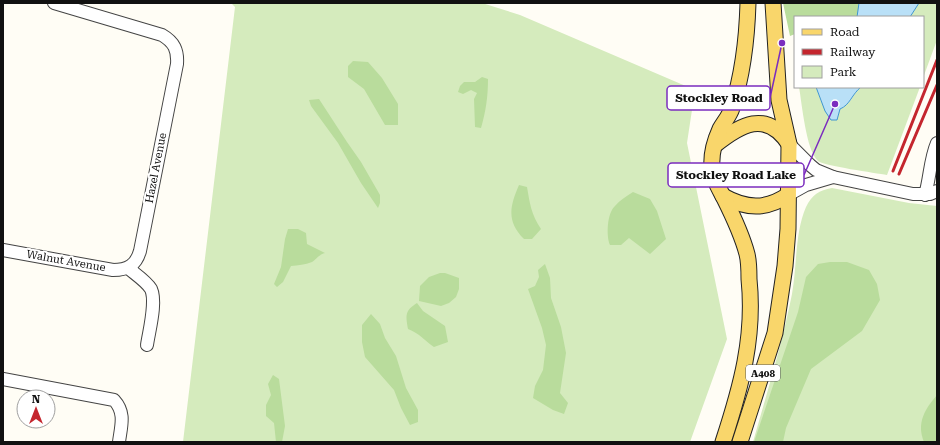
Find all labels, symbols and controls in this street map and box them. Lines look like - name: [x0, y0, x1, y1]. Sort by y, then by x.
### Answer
- legend: [794, 16, 924, 88]
- text: Road: [830, 25, 860, 39]
- text: Railway: [830, 45, 876, 59]
- text: Park: [830, 65, 857, 79]
- callout: Stockley Road: [667, 86, 770, 110]
- text: Stockley Road: [675, 91, 763, 105]
- street label: Hazel Avenue: [143, 132, 169, 204]
- callout: Stockley Road Lake: [668, 163, 804, 187]
- text: Stockley Road Lake: [676, 168, 796, 182]
- street label: Walnut Avenue: [25, 248, 107, 274]
- road number: A408: [746, 365, 780, 381]
- north arrow: [16, 389, 56, 429]
- text: N: [32, 393, 41, 406]

